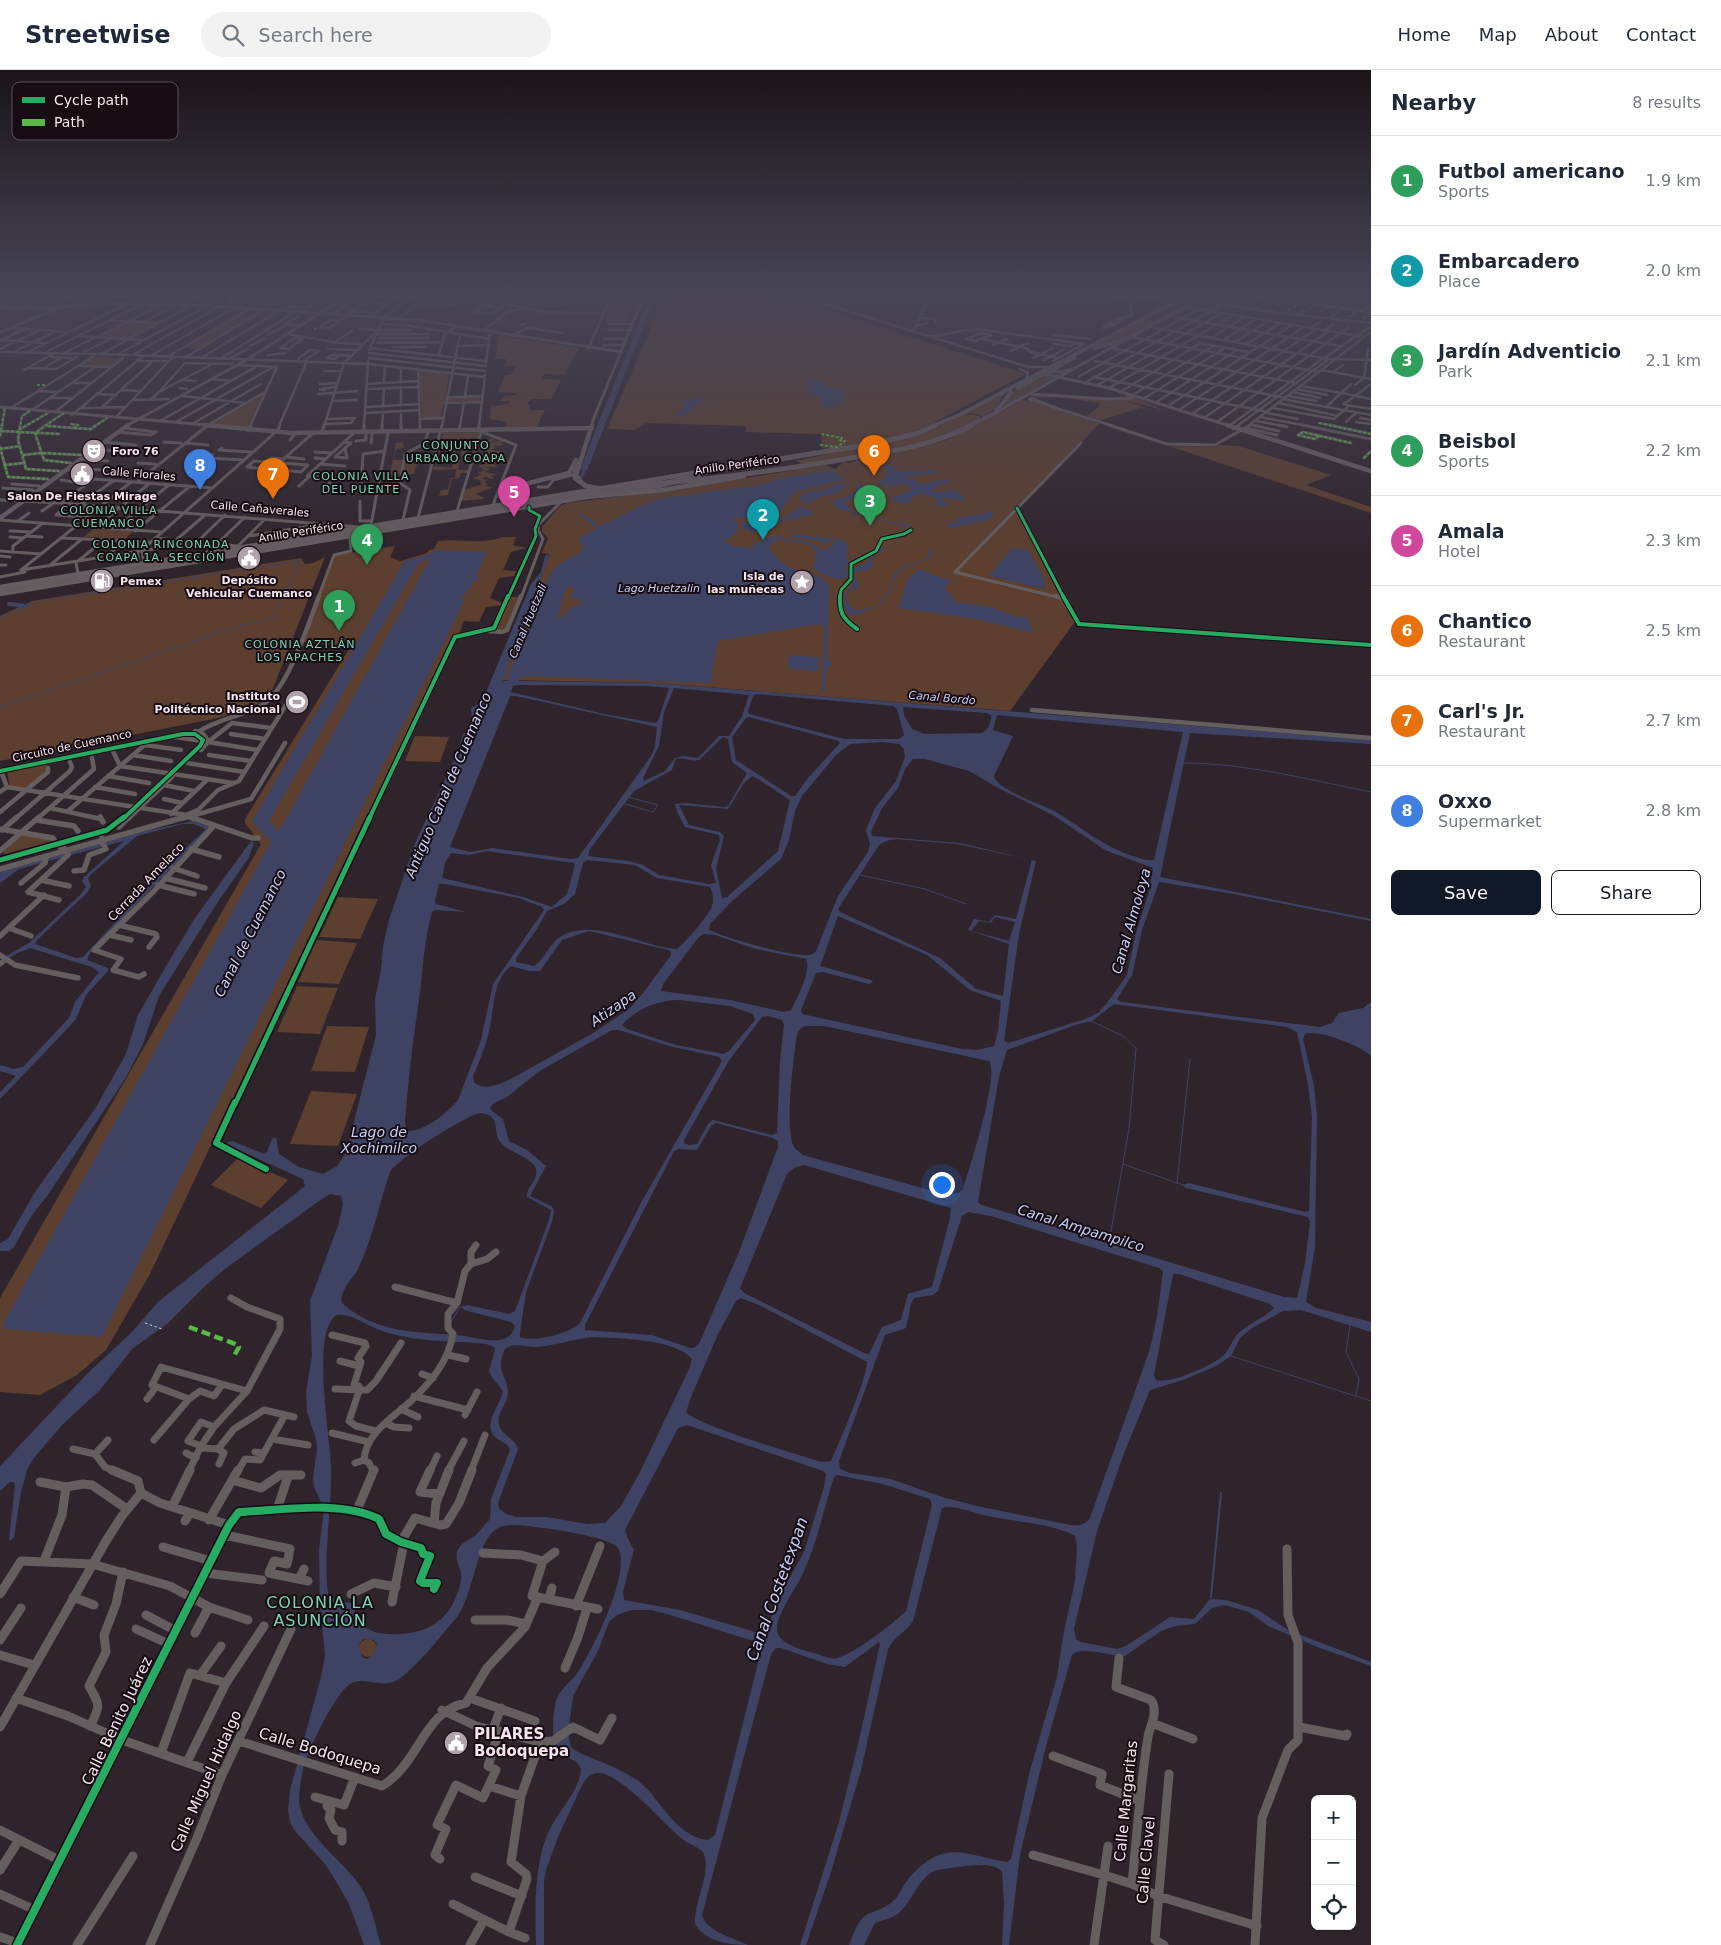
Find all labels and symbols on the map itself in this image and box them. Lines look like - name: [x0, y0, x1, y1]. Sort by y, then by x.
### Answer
- legend: [12, 82, 178, 140]
- text: Cycle path: [54, 92, 129, 108]
- text: Path: [54, 114, 85, 130]
- pin: 6: [858, 435, 890, 476]
- theatre icon: Foro 76: [81, 438, 107, 464]
- district label: CONJUNTO URBANO COAPA: [406, 439, 506, 465]
- place label: Foro 76: [112, 445, 159, 458]
- pin: 8: [184, 449, 216, 490]
- street label: Anillo Periférico: [694, 453, 780, 477]
- pin: 7: [257, 458, 289, 499]
- public building icon: Salon De Fiestas Mirage: [69, 461, 95, 487]
- street label: Calle Florales: [102, 464, 177, 484]
- district label: COLONIA VILLA DEL PUENTE: [312, 470, 410, 496]
- pin: 5: [498, 476, 530, 517]
- pin: 3: [854, 485, 886, 526]
- place label: Salon De Fiestas Mirage: [7, 490, 157, 503]
- street label: Calle Cañaverales: [210, 498, 310, 520]
- pin: 2: [747, 499, 779, 540]
- district label: COLONIA VILLA CUEMANCO: [60, 504, 158, 530]
- street label: Anillo Periférico: [258, 519, 344, 545]
- pin: 4: [351, 524, 383, 565]
- district label: COLONIA RINCONADA COAPA 1A. SECCIÓN: [92, 538, 230, 564]
- public building icon: Depósito Vehicular Cuemanco: [236, 545, 262, 571]
- fuel station icon: Pemex: [89, 568, 115, 594]
- place icon: Isla de las muñecas: [789, 569, 815, 595]
- place label: Isla de las muñecas: [707, 570, 784, 596]
- place label: Depósito Vehicular Cuemanco: [186, 574, 312, 600]
- place label: Pemex: [120, 575, 162, 588]
- water label: Canal Huetzali: [506, 582, 550, 660]
- water label: Lago Huetzalin: [618, 582, 700, 595]
- pin: 1: [323, 590, 355, 631]
- district label: COLONIA AZTLÁN LOS APACHES: [244, 638, 356, 664]
- sports icon: Instituto Politécnico Nacional: [284, 689, 310, 715]
- water label: Canal Bordo: [908, 689, 976, 707]
- place label: Instituto Politécnico Nacional: [155, 690, 280, 716]
- water label: Antiguo Canal de Cuemanco: [401, 690, 494, 881]
- street label: Circuito de Cuemanco: [11, 727, 133, 765]
- street label: Cerrada Amelaco: [105, 840, 187, 924]
- water label: Canal Almoloya: [1108, 866, 1154, 976]
- water label: Canal de Cuemanco: [211, 867, 289, 999]
- water label: Atizapa: [586, 986, 639, 1030]
- water label: Lago de Xochimilco: [340, 1124, 417, 1156]
- your location: [929, 1172, 955, 1198]
- water label: Canal Ampampilco: [1016, 1201, 1146, 1255]
- water label: Canal Costetexpan: [742, 1515, 812, 1663]
- district label: COLONIA LA ASUNCIÓN: [266, 1593, 374, 1630]
- street label: Calle Benito Juárez: [78, 1654, 156, 1788]
- street label: Calle Miguel Hidalgo: [167, 1707, 245, 1855]
- street label: Calle Bodoquepa: [257, 1724, 383, 1778]
- place label: PILARES Bodoquepa: [474, 1725, 569, 1760]
- public building icon: PILARES Bodoquepa: [443, 1730, 469, 1756]
- street label: Calle Margaritas: [1111, 1739, 1141, 1863]
- street label: Calle Clavel: [1133, 1815, 1159, 1905]

